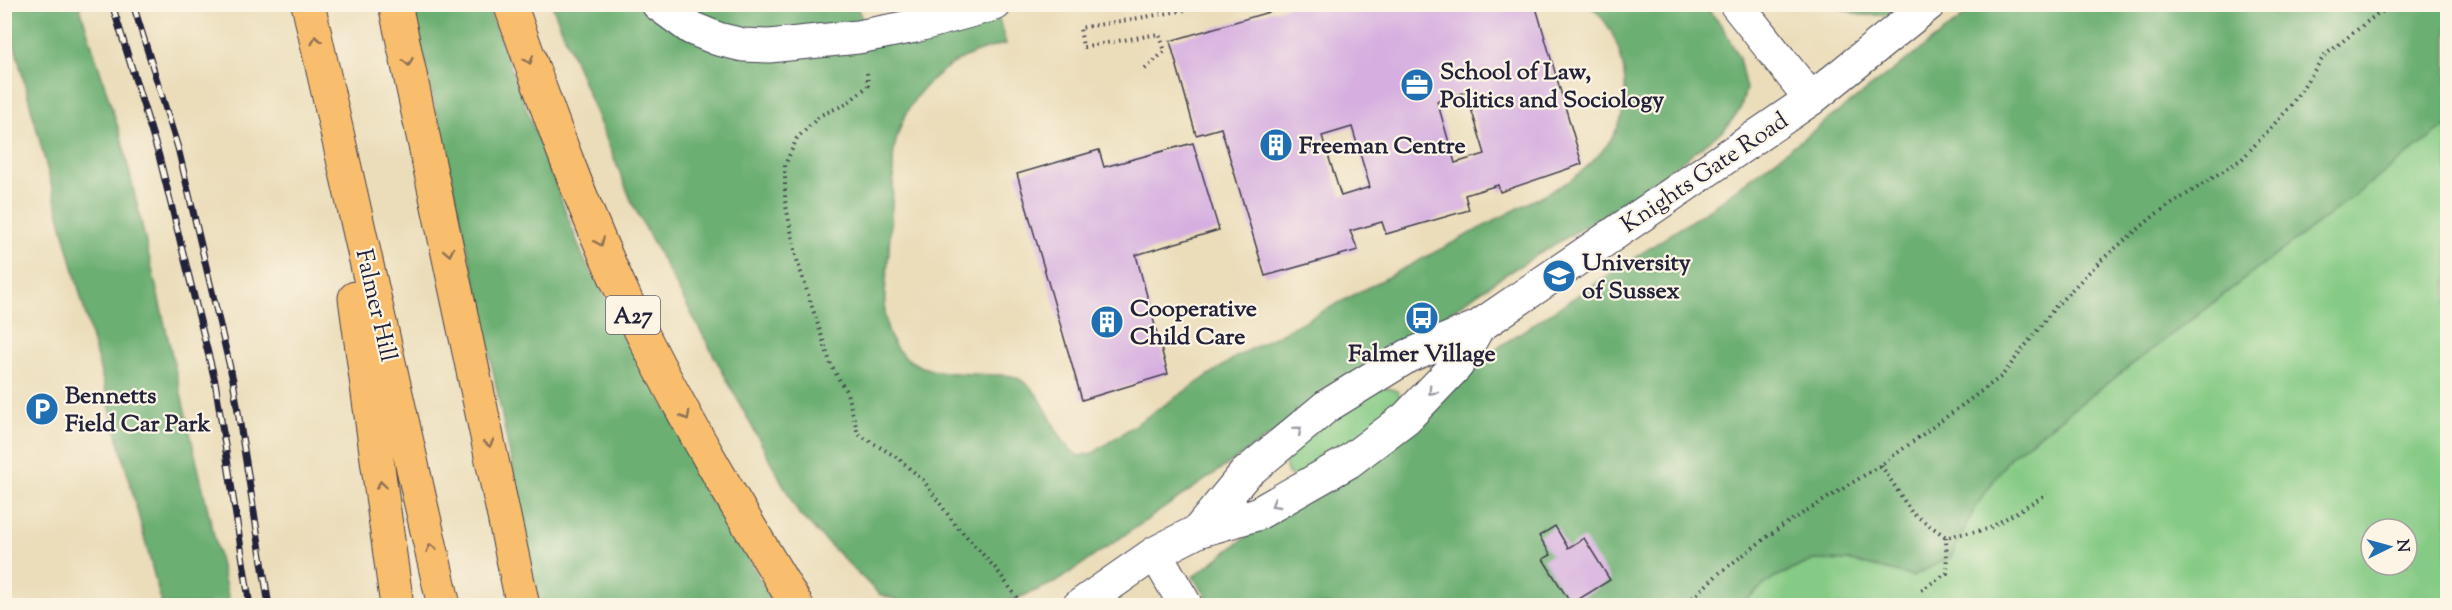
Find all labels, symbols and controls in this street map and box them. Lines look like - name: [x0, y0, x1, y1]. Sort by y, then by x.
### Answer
- one-way arrow: [311, 35, 324, 45]
- one-way arrow: [522, 54, 535, 65]
- one-way arrow: [400, 56, 413, 66]
- place label: School of Law, Politics and Sociology: [1440, 56, 1664, 118]
- office icon: School of Law, Politics and Sociology: [1399, 67, 1435, 103]
- street label: Knights Gate Road: [1615, 105, 1796, 242]
- building icon: Freeman Centre: [1258, 127, 1294, 163]
- place label: Freeman Centre: [1299, 130, 1466, 164]
- one-way arrow: [593, 235, 605, 246]
- street label: Falmer Hill: [346, 246, 405, 365]
- one-way arrow: [442, 247, 455, 257]
- place label: University of Sussex: [1582, 247, 1691, 309]
- school or university icon: University of Sussex: [1541, 258, 1577, 294]
- place label: Cooperative Child Care: [1130, 293, 1257, 355]
- road number: A27: [606, 296, 660, 334]
- bus stop icon: Falmer Village: [1404, 300, 1440, 336]
- building icon: Cooperative Child Care: [1089, 304, 1125, 340]
- place label: Falmer Village: [1348, 338, 1496, 372]
- place label: Bennetts Field Car Park: [65, 380, 211, 442]
- one-way arrow: [1428, 384, 1439, 395]
- parking icon: Bennetts Field Car Park: [24, 391, 60, 427]
- one-way arrow: [679, 410, 690, 421]
- one-way arrow: [1291, 427, 1302, 438]
- one-way arrow: [482, 438, 495, 448]
- one-way arrow: [375, 481, 387, 490]
- one-way arrow: [1270, 497, 1281, 508]
- north arrow: [2359, 517, 2419, 577]
- text: N: [2389, 539, 2413, 553]
- one-way arrow: [425, 544, 438, 554]

